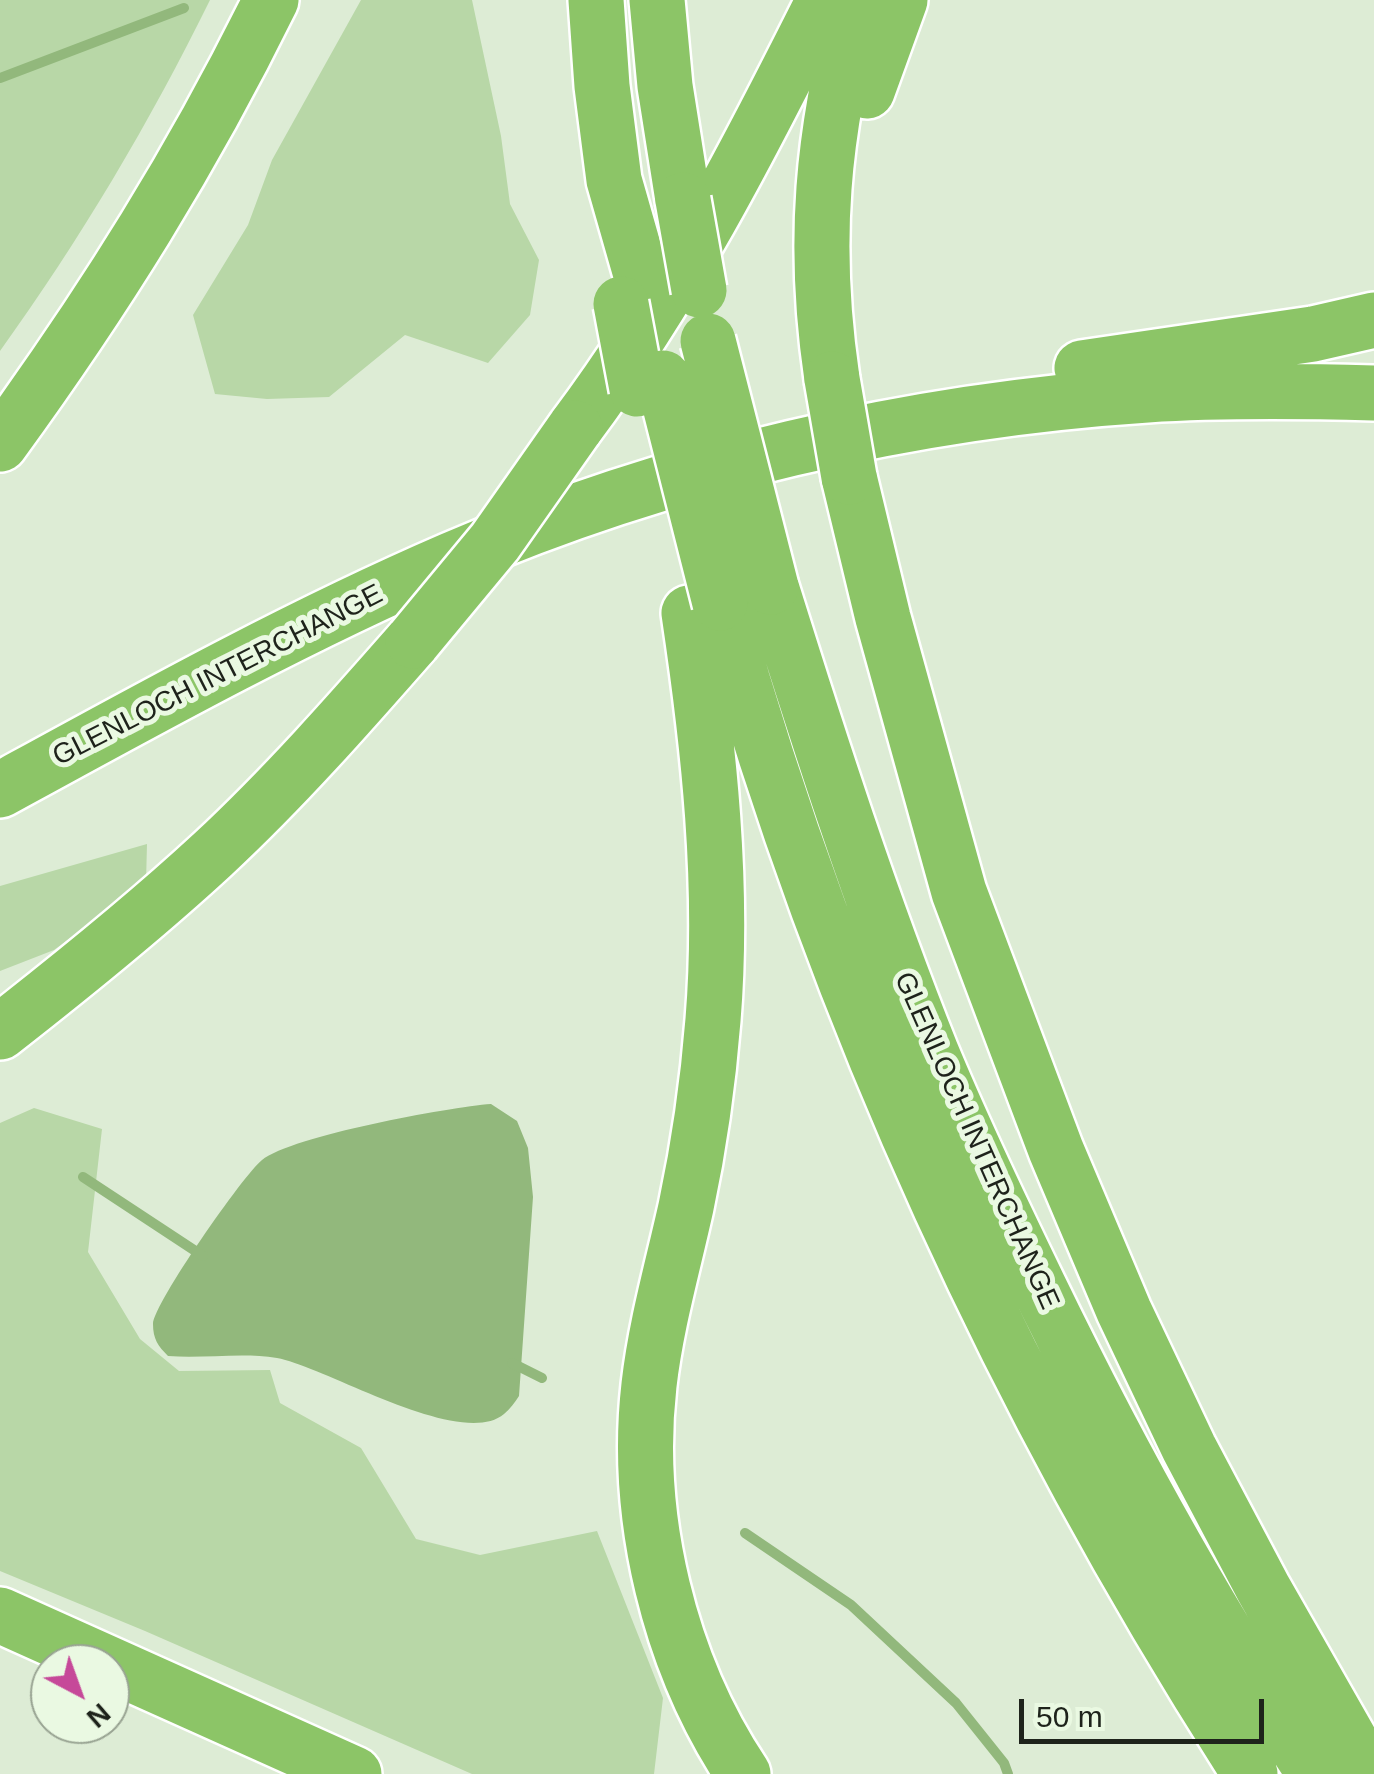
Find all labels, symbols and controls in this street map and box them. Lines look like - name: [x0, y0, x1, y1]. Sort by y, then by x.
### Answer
- street label: GLENLOCH INTERCHANGE: [47, 578, 389, 774]
- street label: GLENLOCH INTERCHANGE: [886, 967, 1066, 1315]
- north arrow: [30, 1644, 130, 1744]
- scale bar: [1024, 1679, 1269, 1741]
- text: N: [81, 1697, 117, 1734]
- text: 50 m: [1036, 1700, 1103, 1733]

